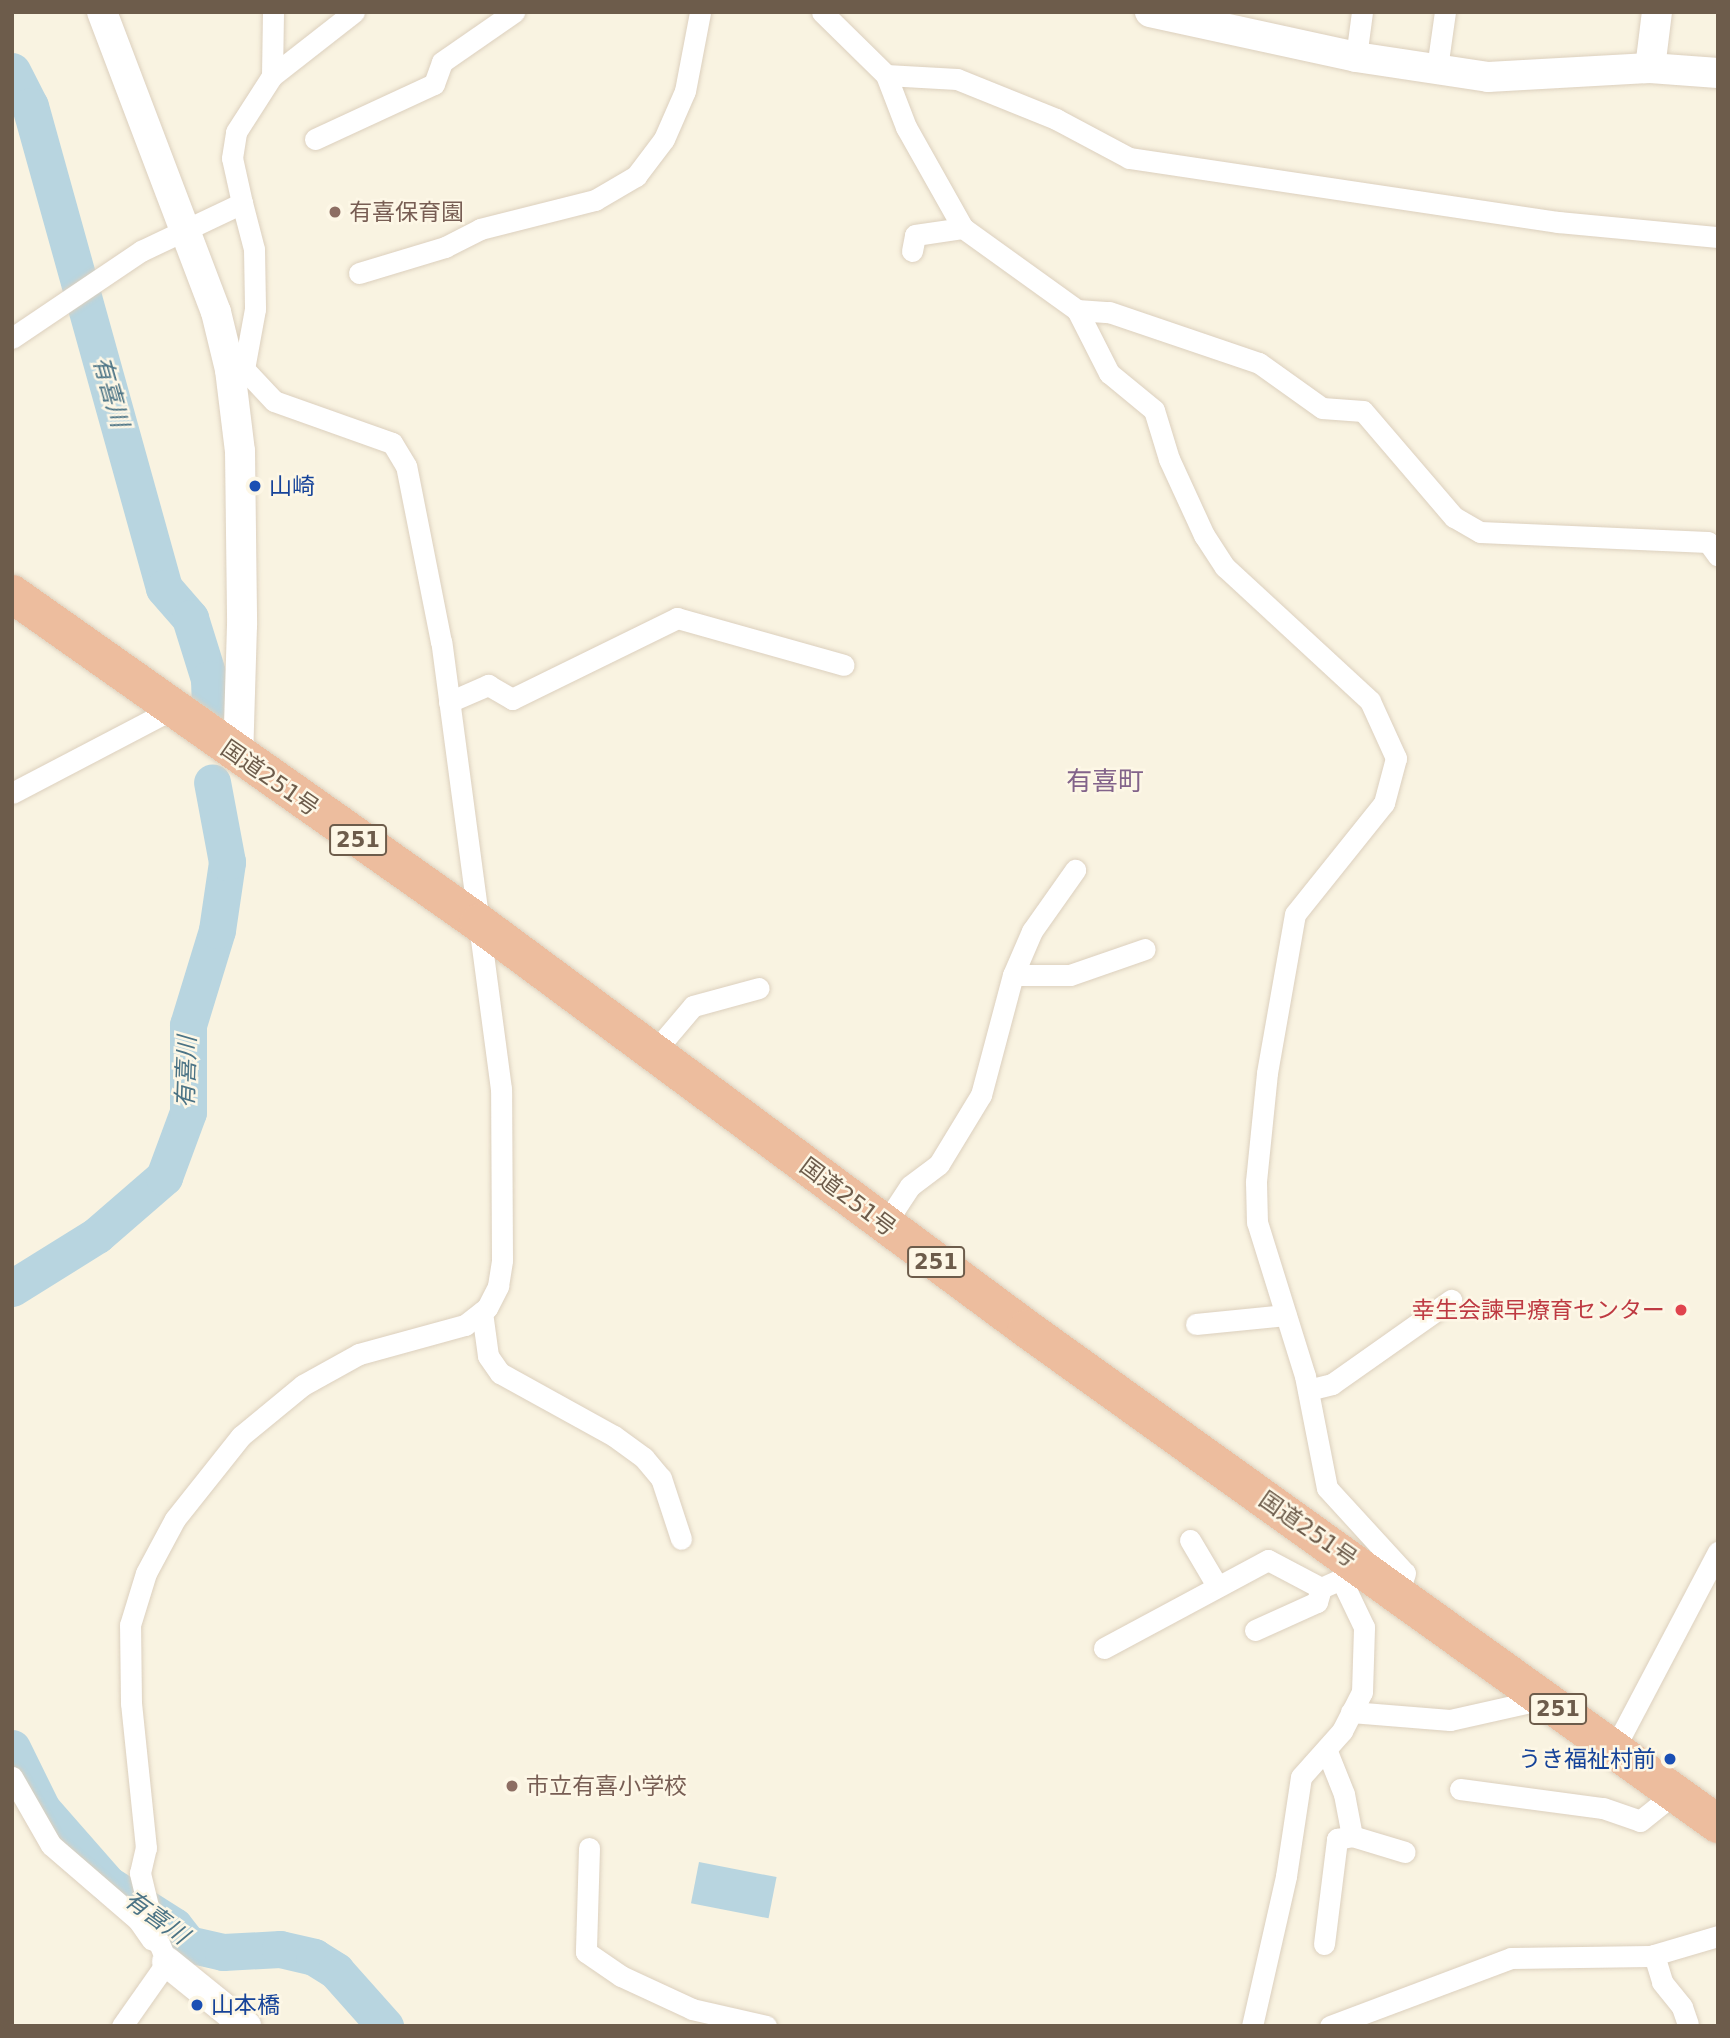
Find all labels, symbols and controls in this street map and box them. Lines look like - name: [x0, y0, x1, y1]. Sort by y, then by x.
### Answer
- place label: 有喜保育園: [349, 198, 464, 226]
- marker: 有喜保育園: [327, 204, 343, 220]
- water label: 有喜川: [86, 353, 134, 431]
- place label: 山崎: [269, 472, 315, 500]
- marker: 山崎: [247, 478, 263, 494]
- street label: 国道251号: [216, 734, 324, 822]
- district label: 有喜町: [1066, 766, 1144, 798]
- road number: 251: [328, 822, 388, 858]
- water label: 有喜川: [171, 1036, 203, 1108]
- street label: 国道251号: [795, 1152, 901, 1242]
- road number: 251: [906, 1244, 966, 1280]
- place label: 幸生会諫早療育センター: [1412, 1296, 1665, 1324]
- marker: 幸生会諫早療育センター: [1671, 1300, 1691, 1320]
- street label: 国道251号: [1254, 1485, 1362, 1573]
- road number: 251: [1528, 1692, 1588, 1726]
- place label: うき福祉村前: [1518, 1745, 1656, 1773]
- marker: うき福祉村前: [1662, 1751, 1678, 1767]
- place label: 市立有喜小学校: [526, 1772, 687, 1800]
- marker: 市立有喜小学校: [504, 1778, 520, 1794]
- water label: 有喜川: [118, 1885, 194, 1951]
- place label: 山本橋: [211, 1991, 280, 2019]
- marker: 山本橋: [189, 1997, 205, 2013]

